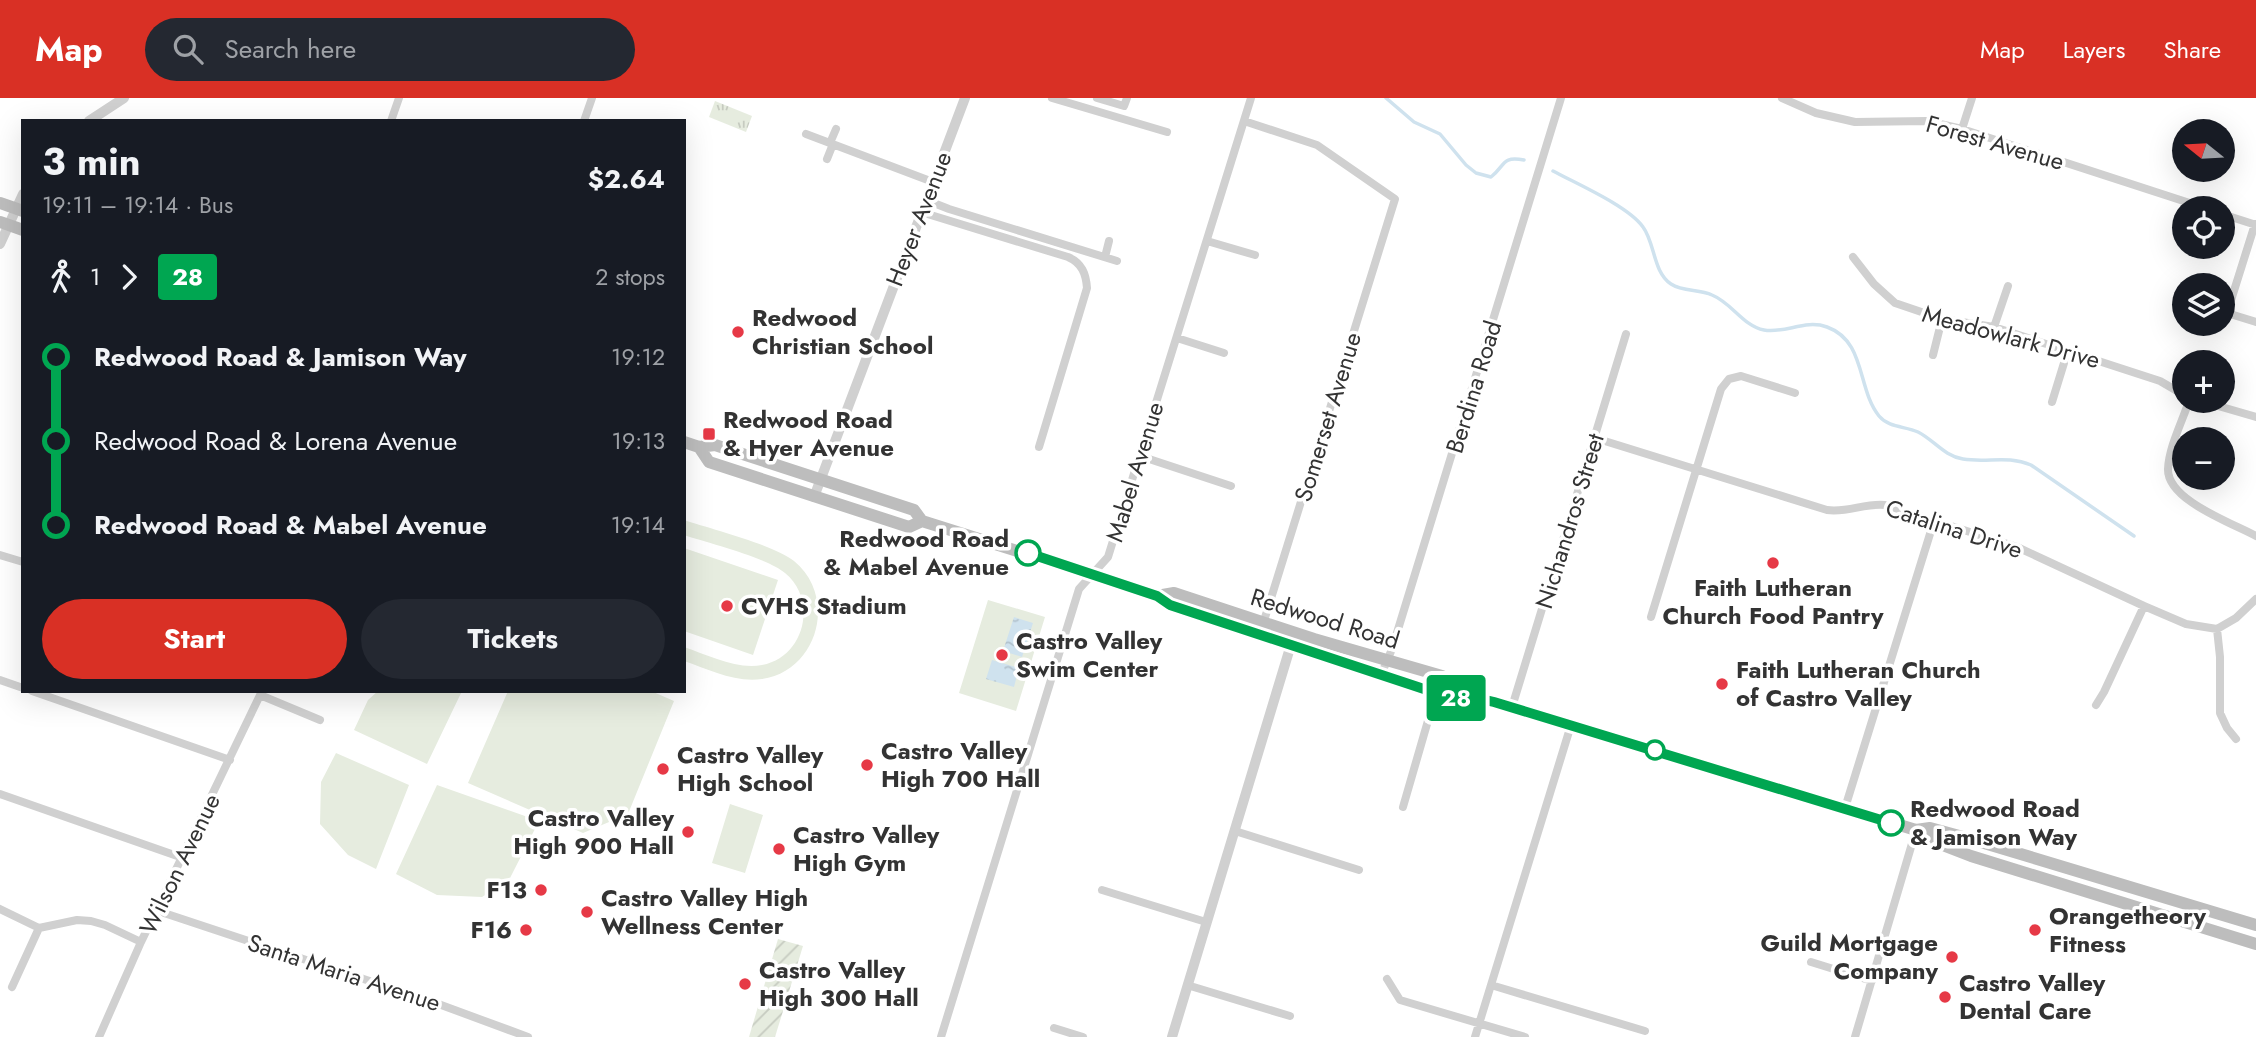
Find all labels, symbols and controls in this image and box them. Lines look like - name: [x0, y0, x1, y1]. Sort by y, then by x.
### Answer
- search box: [145, 18, 635, 81]
- text: Map: [35, 26, 103, 73]
- icon: search: [169, 30, 207, 68]
- text: Search here: [225, 30, 356, 68]
- text: Map: [1980, 32, 2025, 67]
- text: Layers: [2063, 32, 2125, 67]
- text: Share: [2163, 32, 2221, 67]
- street label: Forest Avenue: [1922, 106, 2068, 179]
- north arrow: [2172, 119, 2235, 182]
- map controls: [2172, 119, 2235, 490]
- text: 3 min: [42, 134, 141, 189]
- street label: Heyer Avenue: [877, 146, 960, 291]
- text: $2.64: [588, 160, 665, 198]
- text: 19:11 – 19:14 · Bus: [42, 188, 233, 222]
- button: locate: [2172, 196, 2235, 259]
- icon: walk: [42, 258, 80, 296]
- icon: forward: [110, 258, 148, 296]
- text: 28: [172, 259, 203, 294]
- text: 1: [90, 260, 100, 294]
- text: 2 stops: [595, 260, 665, 294]
- button: layers: [2172, 273, 2235, 336]
- street label: Meadowlark Drive: [1918, 296, 2104, 377]
- place label: Redwood Christian School: [752, 300, 933, 363]
- street label: Berdina Road: [1437, 316, 1510, 457]
- marker: Redwood Christian School: [730, 324, 746, 340]
- street label: Somerset Avenue: [1285, 328, 1370, 506]
- text: Redwood Road & Jamison Way: [94, 338, 467, 376]
- text: 19:12: [611, 340, 665, 374]
- button: +: [2172, 350, 2235, 413]
- street label: Mabel Avenue: [1097, 398, 1172, 546]
- place label: Redwood Road & Hyer Avenue: [723, 402, 894, 465]
- text: Redwood Road & Lorena Avenue: [94, 422, 457, 460]
- text: 19:13: [612, 424, 665, 458]
- marker: Redwood Road & Hyer Avenue: [701, 426, 717, 442]
- button: −: [2172, 427, 2235, 490]
- street label: Nichandros Street: [1526, 429, 1613, 613]
- street label: Catalina Drive: [1881, 490, 2027, 567]
- text: Redwood Road & Mabel Avenue: [94, 506, 487, 544]
- text: 19:14: [611, 508, 665, 542]
- place label: Redwood Road & Mabel Avenue: [823, 521, 1009, 584]
- marker: Redwood Road & Mabel Avenue: [1015, 540, 1041, 566]
- marker: Faith Lutheran Church Food Pantry: [1765, 555, 1781, 571]
- place label: Faith Lutheran Church Food Pantry: [1662, 570, 1884, 633]
- street label: Redwood Road: [1246, 579, 1404, 658]
- place label: CVHS Stadium: [741, 588, 907, 623]
- marker: CVHS Stadium: [719, 598, 735, 614]
- button: Start: [42, 599, 347, 679]
- button: Tickets: [361, 599, 665, 679]
- place label: Castro Valley Swim Center: [1016, 623, 1163, 686]
- marker: Castro Valley Swim Center: [994, 647, 1010, 663]
- place label: Faith Lutheran Church of Castro Valley: [1736, 652, 1981, 715]
- line badge: 28: [1424, 675, 1488, 721]
- marker: Faith Lutheran Church of Castro Valley: [1714, 676, 1730, 692]
- text: 28: [1441, 680, 1471, 715]
- place label: Castro Valley High 700 Hall: [881, 733, 1040, 796]
- place label: Castro Valley High School: [677, 737, 824, 800]
- unlabelled marker: [1645, 740, 1665, 760]
- marker: Castro Valley High 700 Hall: [859, 757, 875, 773]
- marker: Castro Valley High School: [655, 761, 671, 777]
- street label: Wilson Avenue: [130, 787, 229, 940]
- place label: Redwood Road & Jamison Way: [1910, 791, 2080, 854]
- place label: Castro Valley High 900 Hall: [513, 800, 674, 863]
- marker: Redwood Road & Jamison Way: [1878, 810, 1904, 836]
- place label: Castro Valley High Gym: [793, 817, 940, 880]
- marker: Castro Valley High 900 Hall: [680, 824, 696, 840]
- marker: Castro Valley High Gym: [771, 841, 787, 857]
- place label: F13: [487, 872, 527, 907]
- place label: Castro Valley High Wellness Center: [601, 880, 808, 943]
- marker: F13: [533, 882, 549, 898]
- place label: Orangetheory Fitness: [2049, 898, 2206, 961]
- marker: Castro Valley High Wellness Center: [579, 904, 595, 920]
- place label: F16: [470, 912, 512, 947]
- marker: F16: [518, 922, 534, 938]
- marker: Orangetheory Fitness: [2027, 922, 2043, 938]
- street label: Santa Maria Avenue: [243, 925, 445, 1020]
- place label: Guild Mortgage Company: [1761, 925, 1938, 988]
- marker: Guild Mortgage Company: [1944, 949, 1960, 965]
- place label: Castro Valley High 300 Hall: [759, 952, 919, 1015]
- place label: Castro Valley Dental Care: [1959, 965, 2106, 1028]
- marker: Castro Valley High 300 Hall: [737, 976, 753, 992]
- marker: Castro Valley Dental Care: [1937, 989, 1953, 1005]

